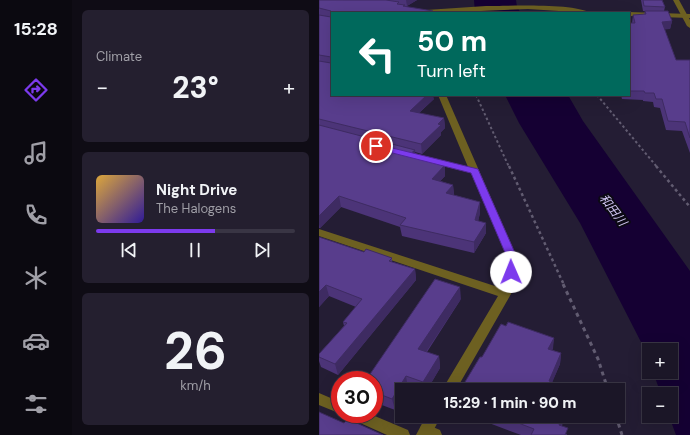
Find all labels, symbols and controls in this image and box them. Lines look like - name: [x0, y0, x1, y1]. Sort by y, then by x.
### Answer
- text: 15:28: [14, 17, 58, 41]
- text: 50 m: [417, 23, 487, 60]
- icon: left: [351, 28, 403, 80]
- text: Climate: [96, 48, 142, 65]
- text: Turn left: [417, 59, 486, 83]
- text: 23°: [172, 68, 219, 107]
- text: −: [96, 73, 108, 102]
- text: +: [283, 73, 295, 102]
- icon: directions: [22, 76, 50, 104]
- pin: [359, 129, 393, 163]
- icon: arrive: [365, 135, 387, 157]
- icon: music: [22, 139, 50, 167]
- text: Night Drive: [156, 180, 237, 200]
- water label: 和田川: [596, 191, 631, 231]
- text: The Halogens: [156, 200, 236, 217]
- icon: phone: [22, 201, 50, 229]
- icon: previous: [118, 239, 140, 261]
- icon: pause: [184, 239, 206, 261]
- icon: next: [251, 239, 273, 261]
- position arrow: [490, 251, 532, 293]
- icon: climate: [22, 264, 50, 292]
- text: 26: [164, 317, 227, 385]
- icon: car: [22, 327, 50, 355]
- map controls: [642, 343, 678, 423]
- button: +: [642, 343, 678, 379]
- speed limit sign: 30: [331, 371, 383, 423]
- text: km/h: [180, 377, 211, 394]
- button: −: [642, 387, 678, 423]
- icon: filters: [22, 390, 50, 418]
- text: 15:29 · 1 min · 90 m: [443, 393, 577, 413]

